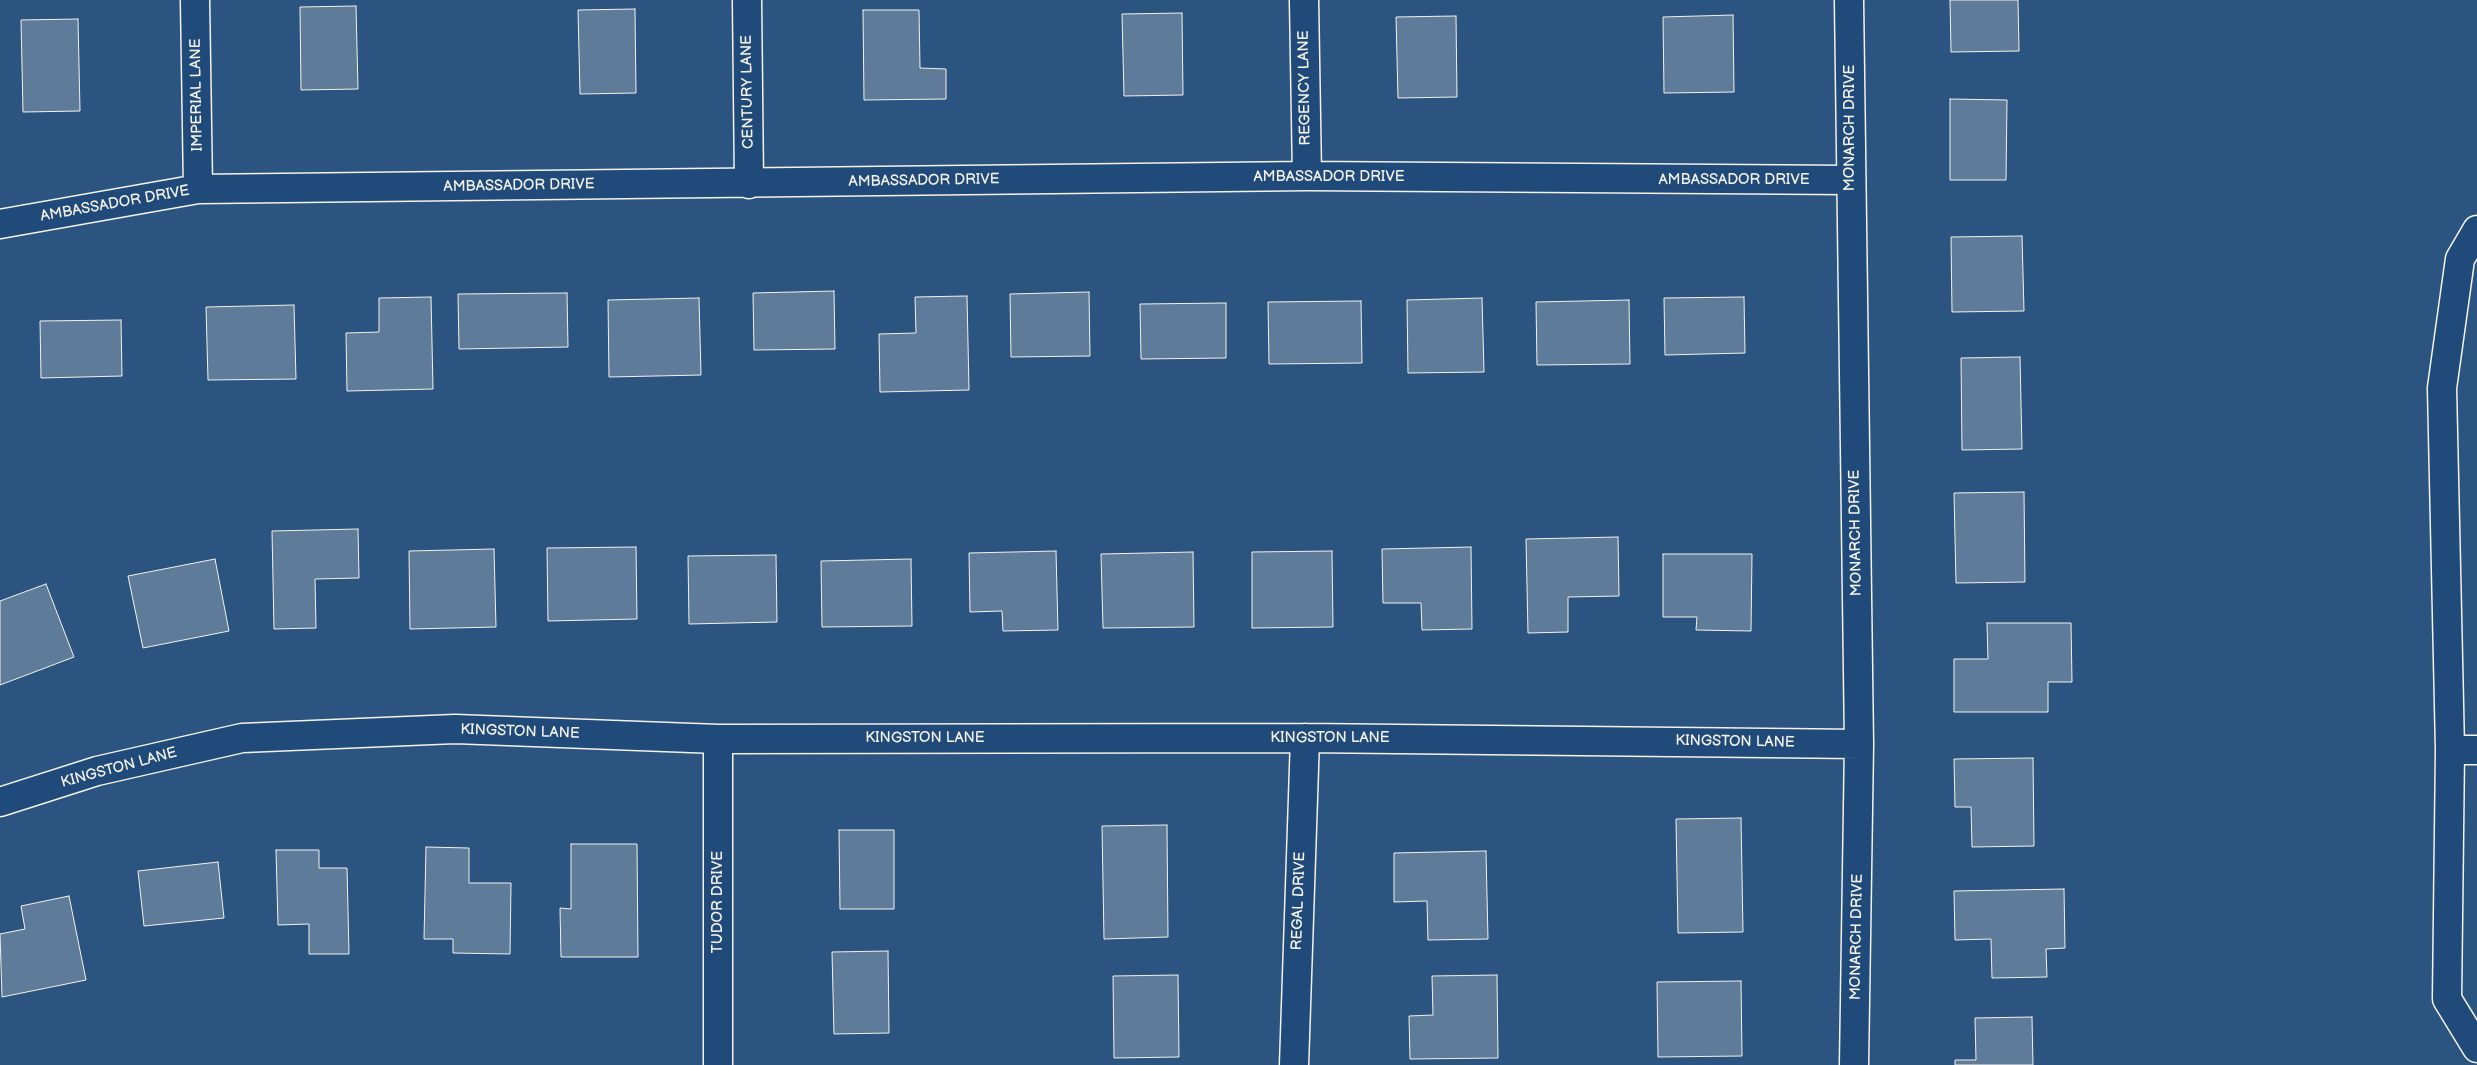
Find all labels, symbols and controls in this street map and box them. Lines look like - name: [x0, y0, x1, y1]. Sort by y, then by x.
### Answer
- street label: REGENCY LANE: [1295, 30, 1315, 146]
- street label: CENTURY LANE: [738, 35, 758, 149]
- street label: IMPERIAL LANE: [187, 38, 207, 152]
- street label: MONARCH DRIVE: [1841, 65, 1859, 191]
- street label: AMBASSADOR DRIVE: [1253, 168, 1405, 186]
- street label: AMBASSADOR DRIVE: [848, 171, 1000, 191]
- street label: AMBASSADOR DRIVE: [1658, 171, 1810, 189]
- street label: AMBASSADOR DRIVE: [443, 176, 595, 196]
- street label: AMBASSADOR DRIVE: [39, 182, 191, 226]
- street label: MONARCH DRIVE: [1846, 470, 1866, 596]
- street label: KINGSTON LANE: [460, 721, 580, 743]
- street label: KINGSTON LANE: [865, 729, 985, 747]
- street label: KINGSTON LANE: [1270, 729, 1390, 747]
- street label: KINGSTON LANE: [1675, 732, 1795, 752]
- street label: KINGSTON LANE: [59, 744, 179, 792]
- street label: TUDOR DRIVE: [709, 851, 727, 953]
- street label: REGAL DRIVE: [1288, 851, 1310, 951]
- street label: MONARCH DRIVE: [1847, 874, 1867, 1000]

